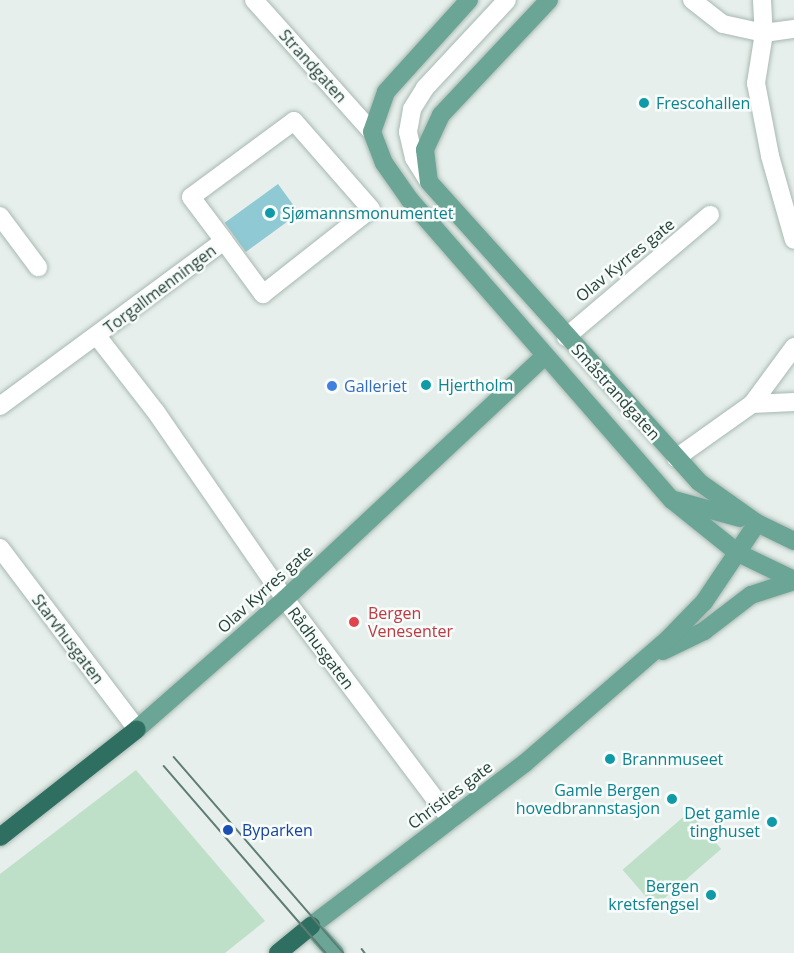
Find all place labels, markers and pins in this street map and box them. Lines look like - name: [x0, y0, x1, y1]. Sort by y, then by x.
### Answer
- place label: Frescohallen: [656, 93, 750, 113]
- marker: Frescohallen: [637, 96, 651, 110]
- place label: Sjømannsmonumentet: [282, 203, 453, 223]
- marker: Sjømannsmonumentet: [263, 206, 277, 220]
- place label: Hjertholm: [438, 375, 513, 395]
- place label: Galleriet: [344, 376, 407, 396]
- marker: Hjertholm: [419, 378, 433, 392]
- marker: Galleriet: [325, 379, 339, 393]
- place label: Bergen Venesenter: [368, 603, 453, 641]
- marker: Bergen Venesenter: [345, 613, 363, 631]
- place label: Brannmuseet: [622, 749, 723, 769]
- marker: Brannmuseet: [603, 752, 617, 766]
- place label: Gamle Bergen hovedbrannstasjon: [516, 780, 660, 818]
- marker: Gamle Bergen hovedbrannstasjon: [665, 792, 679, 806]
- place label: Det gamle tinghuset: [684, 803, 760, 841]
- marker: Det gamle tinghuset: [765, 815, 779, 829]
- place label: Byparken: [242, 820, 313, 840]
- marker: Byparken: [219, 821, 237, 839]
- place label: Bergen kretsfengsel: [608, 876, 699, 914]
- marker: Bergen kretsfengsel: [704, 888, 718, 902]

